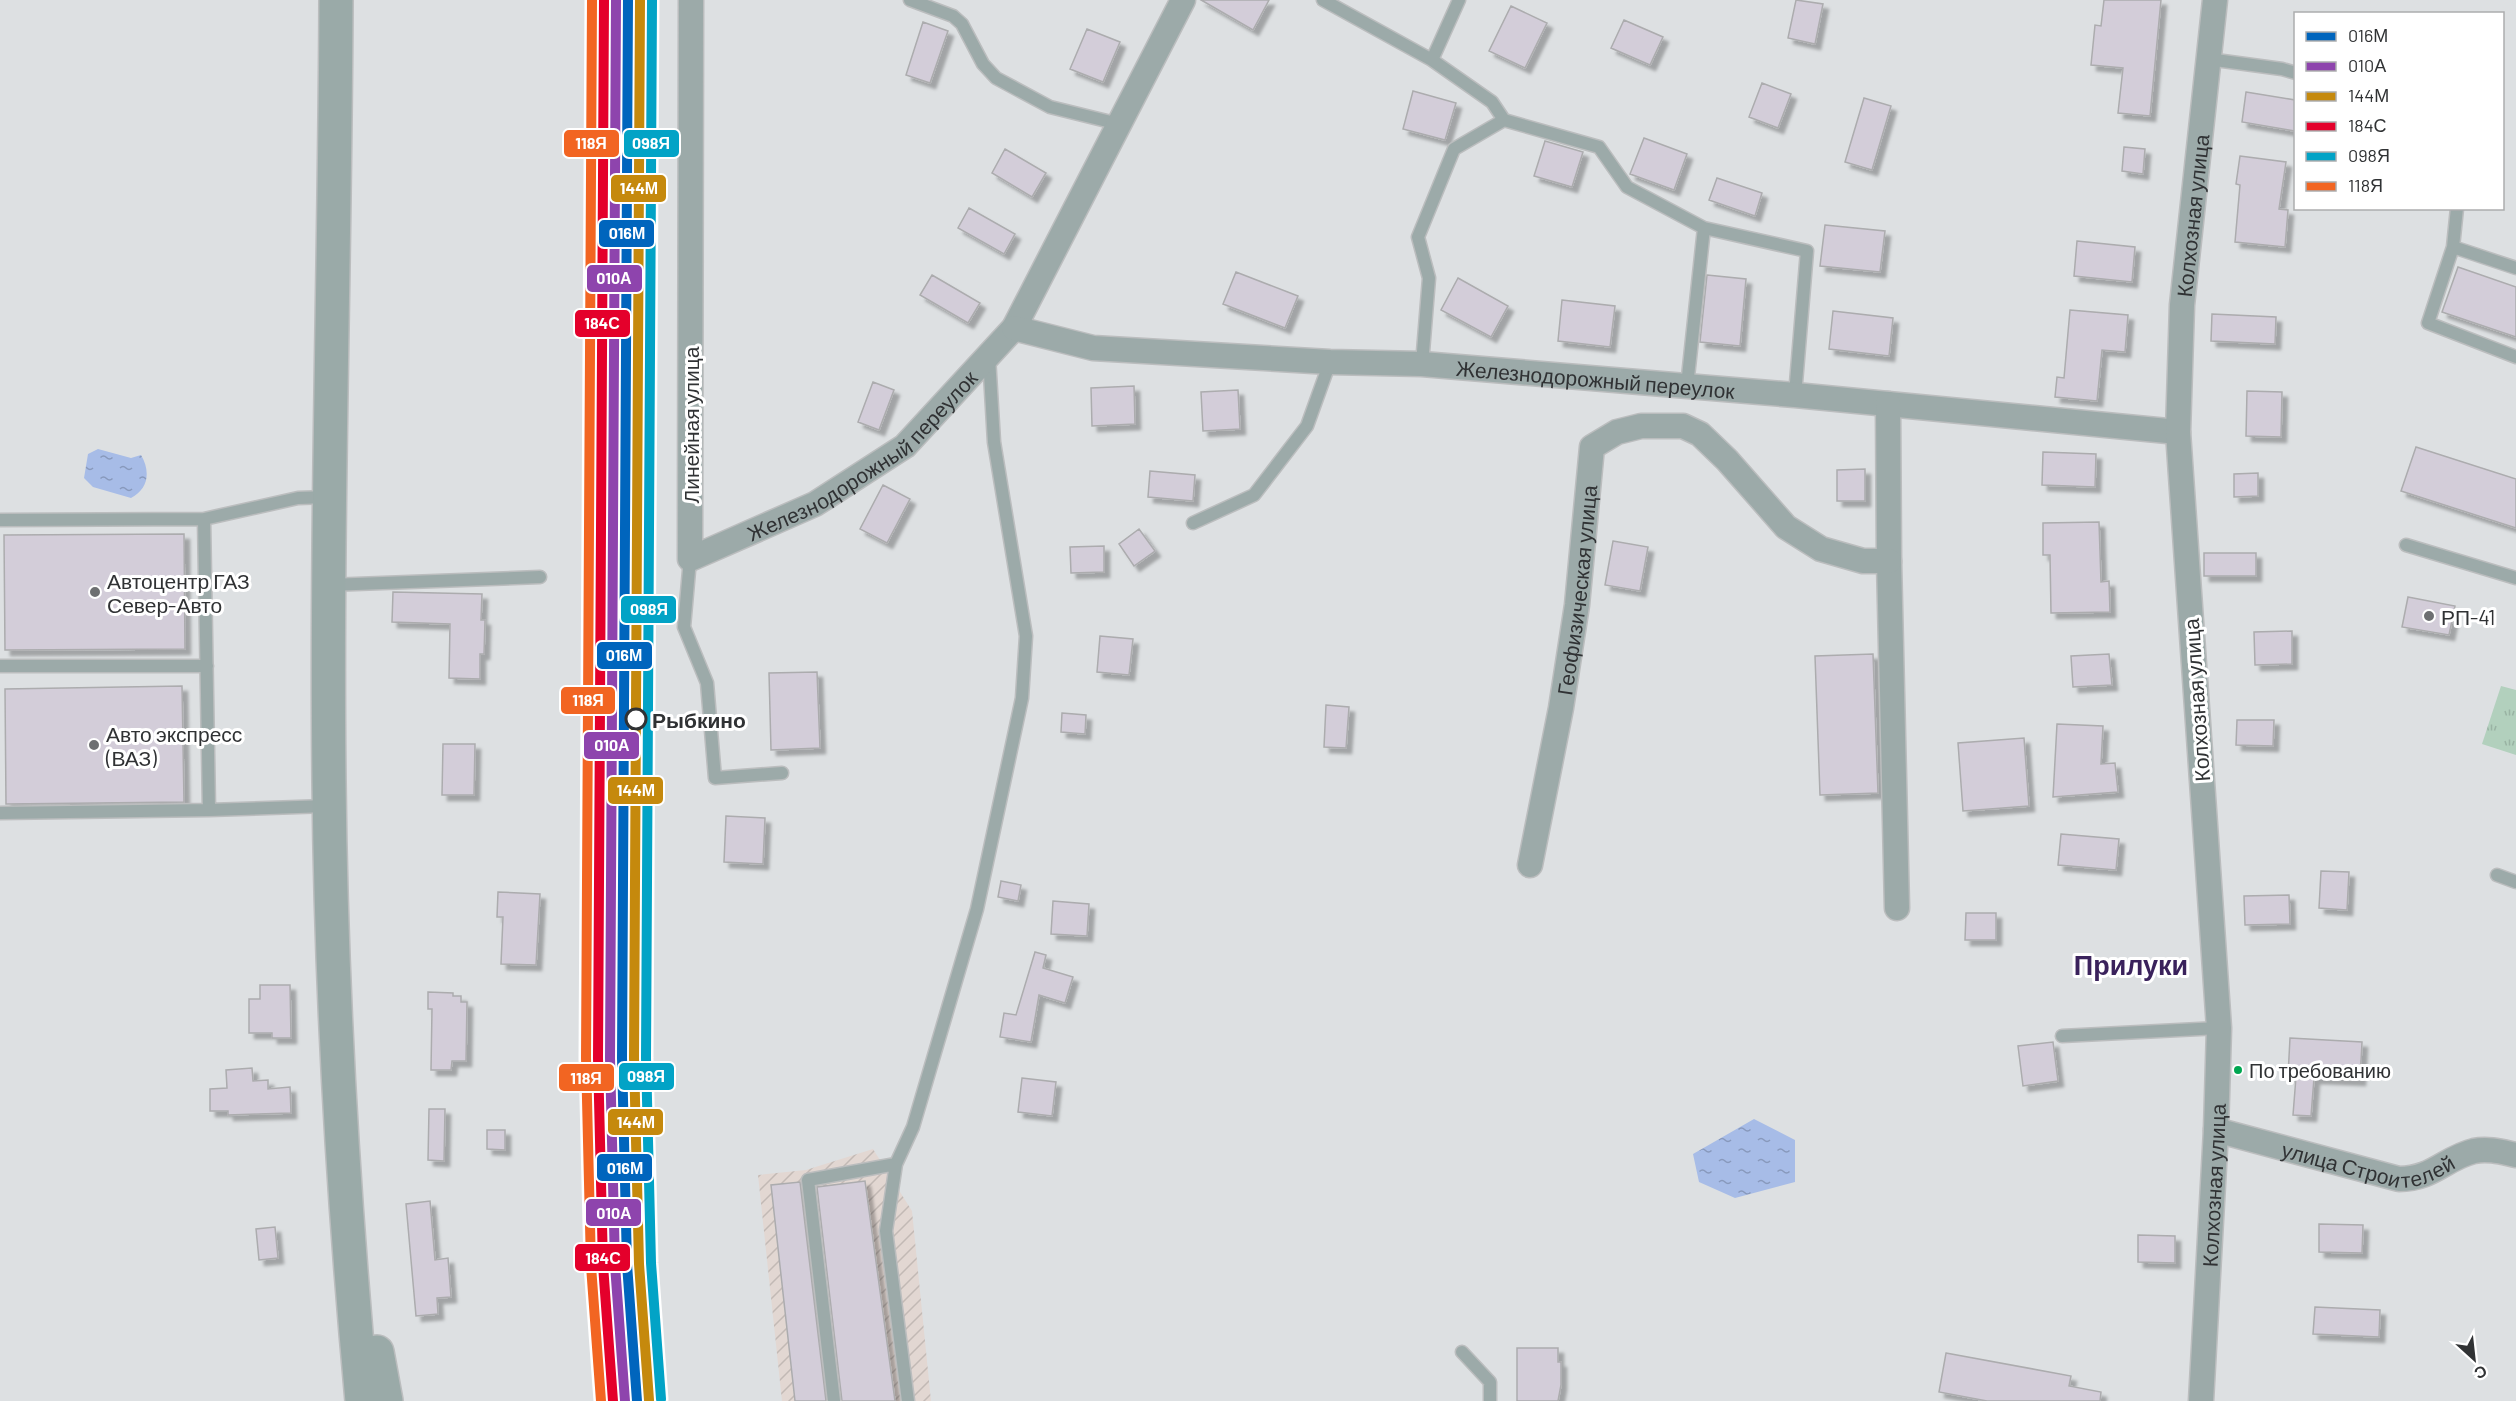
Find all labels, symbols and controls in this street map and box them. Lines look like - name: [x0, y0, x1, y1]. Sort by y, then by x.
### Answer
- legend: [2294, 12, 2504, 210]
- text: 016М: [2348, 24, 2388, 46]
- text: 010А: [2348, 54, 2386, 76]
- text: 144М: [2348, 84, 2389, 106]
- text: 184С: [2348, 114, 2387, 136]
- line badge: 118Я: [563, 129, 620, 158]
- line badge: 098Я: [623, 129, 680, 158]
- street label: Колхозная улица: [2170, 132, 2213, 298]
- text: 118Я: [575, 133, 607, 152]
- text: 098Я: [632, 133, 670, 152]
- text: 098Я: [2348, 144, 2390, 166]
- line badge: 144М: [610, 174, 667, 203]
- text: 118Я: [2348, 174, 2383, 196]
- text: 144М: [620, 178, 658, 197]
- line badge: 016М: [598, 219, 655, 248]
- text: 016М: [609, 223, 645, 242]
- line badge: 010А: [586, 264, 643, 293]
- text: 010А: [596, 268, 632, 287]
- line badge: 184С: [574, 309, 631, 338]
- text: 184С: [584, 313, 620, 332]
- street label: Линейная улица: [678, 346, 703, 504]
- street label: Железнодорожный переулок: [1455, 354, 1737, 403]
- street label: Железнодорожный переулок: [743, 364, 982, 545]
- street label: Геофизическая улица: [1551, 484, 1601, 697]
- place label: Автоцентр ГАЗ Север-Авто: [107, 568, 250, 617]
- marker: Автоцентр ГАЗ Север-Авто: [88, 585, 102, 599]
- line badge: 098Я: [620, 595, 677, 624]
- text: 098Я: [630, 599, 668, 618]
- place label: РП-41: [2441, 604, 2495, 629]
- marker: РП-41: [2422, 609, 2436, 623]
- street label: Колхозная улица: [2178, 617, 2214, 782]
- line badge: 016М: [596, 641, 653, 670]
- text: 016М: [606, 645, 642, 664]
- line badge: 118Я: [560, 686, 616, 715]
- text: 118Я: [572, 690, 604, 709]
- place label: Рыбкино: [652, 707, 746, 732]
- marker: Рыбкино: [625, 708, 647, 730]
- place label: Авто экспресс (ВАЗ): [105, 721, 242, 770]
- line badge: 010А: [583, 731, 640, 760]
- text: 010А: [594, 735, 630, 754]
- marker: Авто экспресс (ВАЗ): [87, 738, 101, 752]
- line badge: 144М: [607, 776, 664, 805]
- text: 144М: [617, 780, 655, 799]
- district label: Прилуки: [2074, 948, 2188, 981]
- place label: По требованию: [2249, 1058, 2391, 1082]
- line badge: 098Я: [618, 1062, 675, 1091]
- line badge: 118Я: [558, 1063, 615, 1092]
- marker: По требованию: [2232, 1064, 2244, 1076]
- text: 098Я: [627, 1066, 665, 1085]
- text: 118Я: [570, 1068, 602, 1087]
- street label: Колхозная улица: [2196, 1103, 2229, 1268]
- line badge: 144М: [607, 1108, 664, 1136]
- text: 144М: [617, 1112, 655, 1131]
- street label: улица Строителей: [2279, 1136, 2458, 1192]
- line badge: 016М: [596, 1153, 653, 1182]
- text: 016М: [607, 1158, 643, 1177]
- line badge: 010А: [585, 1198, 642, 1227]
- text: 010А: [596, 1203, 632, 1222]
- line badge: 184С: [574, 1243, 631, 1272]
- text: 184С: [585, 1248, 621, 1267]
- north arrow: [2444, 1329, 2504, 1389]
- text: С: [2471, 1362, 2491, 1384]

